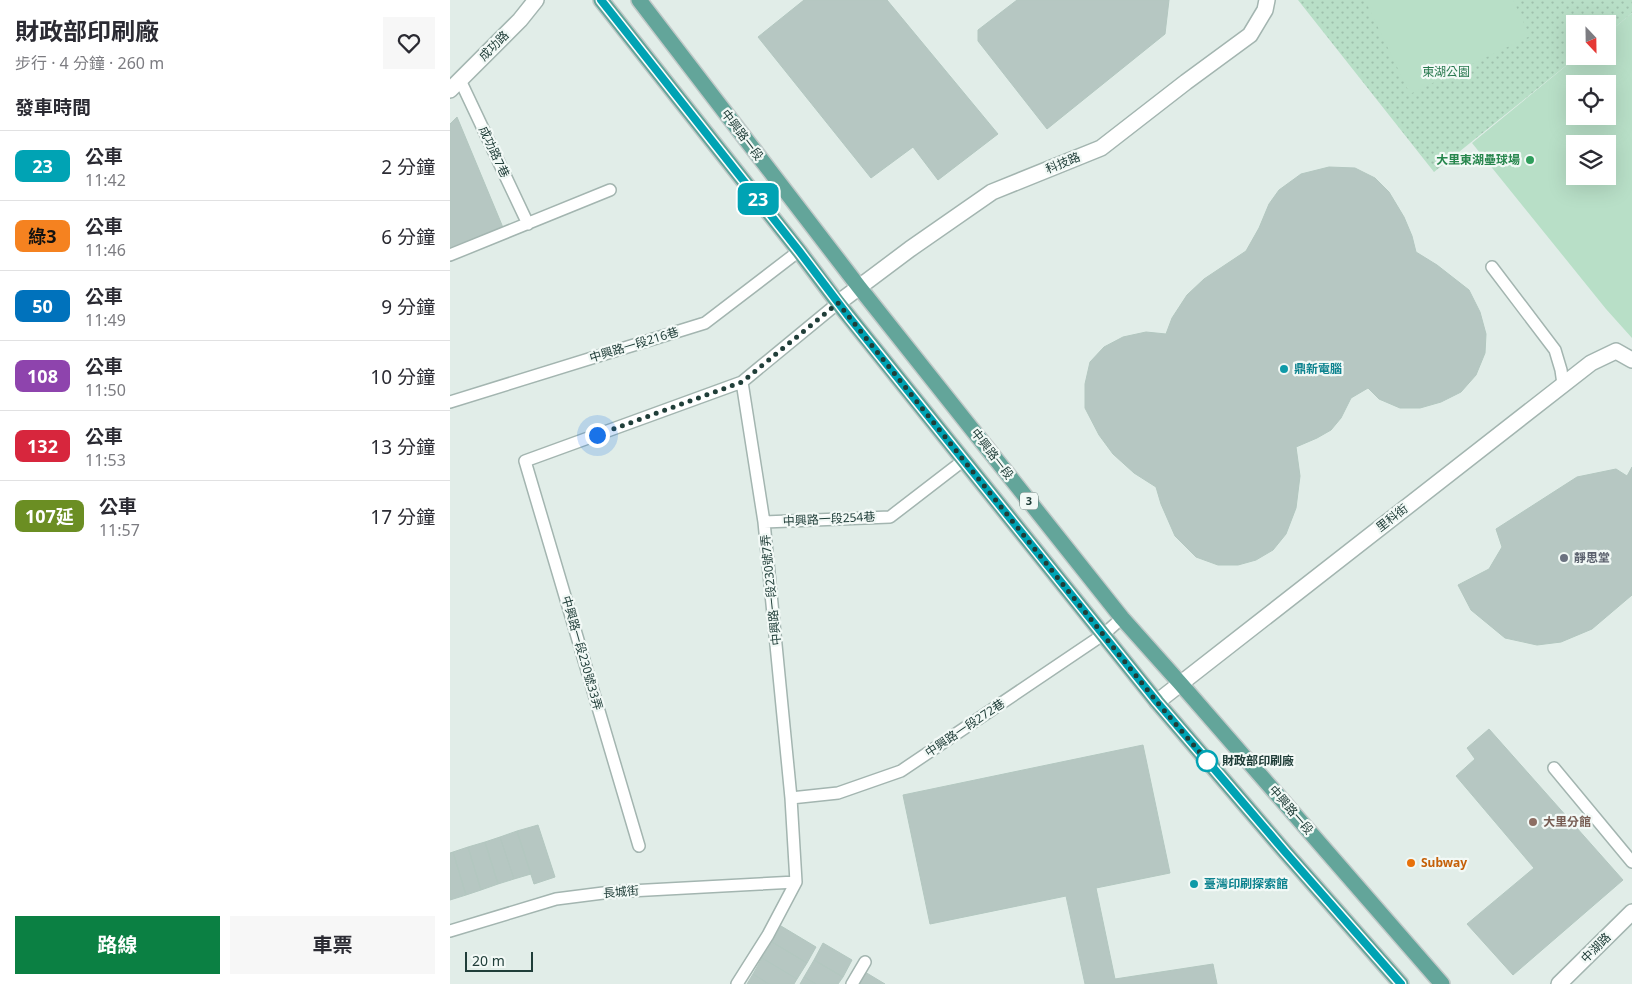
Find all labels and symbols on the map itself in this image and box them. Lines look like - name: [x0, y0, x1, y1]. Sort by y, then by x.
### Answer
- north arrow: [1566, 15, 1616, 65]
- street label: 成功路: [475, 27, 512, 64]
- park label: 東湖公園: [1422, 63, 1470, 80]
- street label: 中興路一段: [718, 106, 767, 164]
- street label: 成功路7巷: [475, 123, 514, 180]
- street label: 科技路: [1043, 148, 1083, 177]
- place label: 大里東湖壘球場: [1436, 151, 1520, 168]
- marker: 大里東湖壘球場: [1524, 154, 1536, 166]
- line badge: 23: [736, 183, 780, 215]
- street label: 中興路一段216巷: [587, 323, 681, 366]
- place label: 鼎新電腦: [1294, 360, 1342, 377]
- marker: 鼎新電腦: [1278, 363, 1290, 375]
- your location: [585, 423, 610, 448]
- street label: 中興路一段: [967, 425, 1018, 483]
- road number: 3: [1020, 492, 1038, 510]
- street label: 里科街: [1372, 500, 1411, 535]
- street label: 中興路一段254巷: [782, 508, 876, 529]
- street label: 中興路一段230號7弄: [756, 534, 785, 646]
- place label: 靜思堂: [1574, 549, 1610, 566]
- marker: 靜思堂: [1558, 552, 1570, 564]
- street label: 中興路一段230號33弄: [558, 594, 607, 712]
- street label: 中興路一段272巷: [922, 695, 1008, 761]
- marker: 財政部印刷廠: [1196, 750, 1218, 772]
- place label: 財政部印刷廠: [1222, 752, 1294, 769]
- street label: 中興路一段: [1265, 781, 1317, 838]
- place label: 大里分館: [1543, 813, 1591, 830]
- marker: 大里分館: [1527, 816, 1539, 828]
- place label: Subway: [1421, 854, 1467, 871]
- marker: Subway: [1405, 857, 1417, 869]
- place label: 臺灣印刷探索館: [1204, 875, 1288, 892]
- marker: 臺灣印刷探索館: [1188, 878, 1200, 890]
- street label: 長城街: [602, 881, 640, 902]
- street label: 中湖路: [1577, 929, 1614, 966]
- scale bar: [465, 949, 532, 972]

